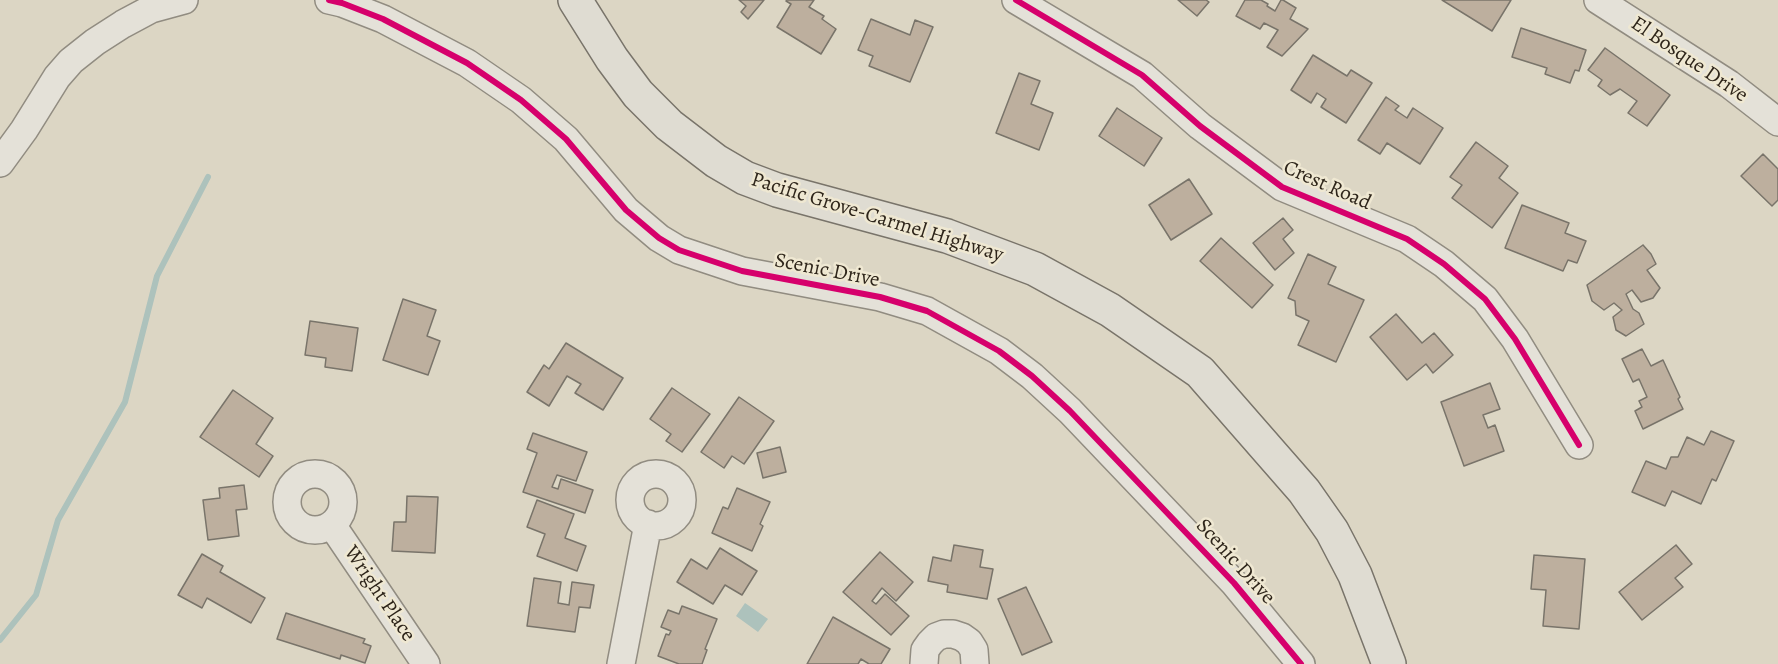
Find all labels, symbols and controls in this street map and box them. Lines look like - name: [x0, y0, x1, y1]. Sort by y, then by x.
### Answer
- street label: El Bosque Drive: [1626, 12, 1752, 108]
- street label: Crest Road: [1279, 156, 1375, 216]
- street label: Pacific Grove-Carmel Highway: [748, 168, 1006, 268]
- street label: Scenic Drive: [772, 248, 882, 294]
- street label: Scenic Drive: [1190, 514, 1280, 610]
- street label: Wright Place: [338, 541, 420, 647]

